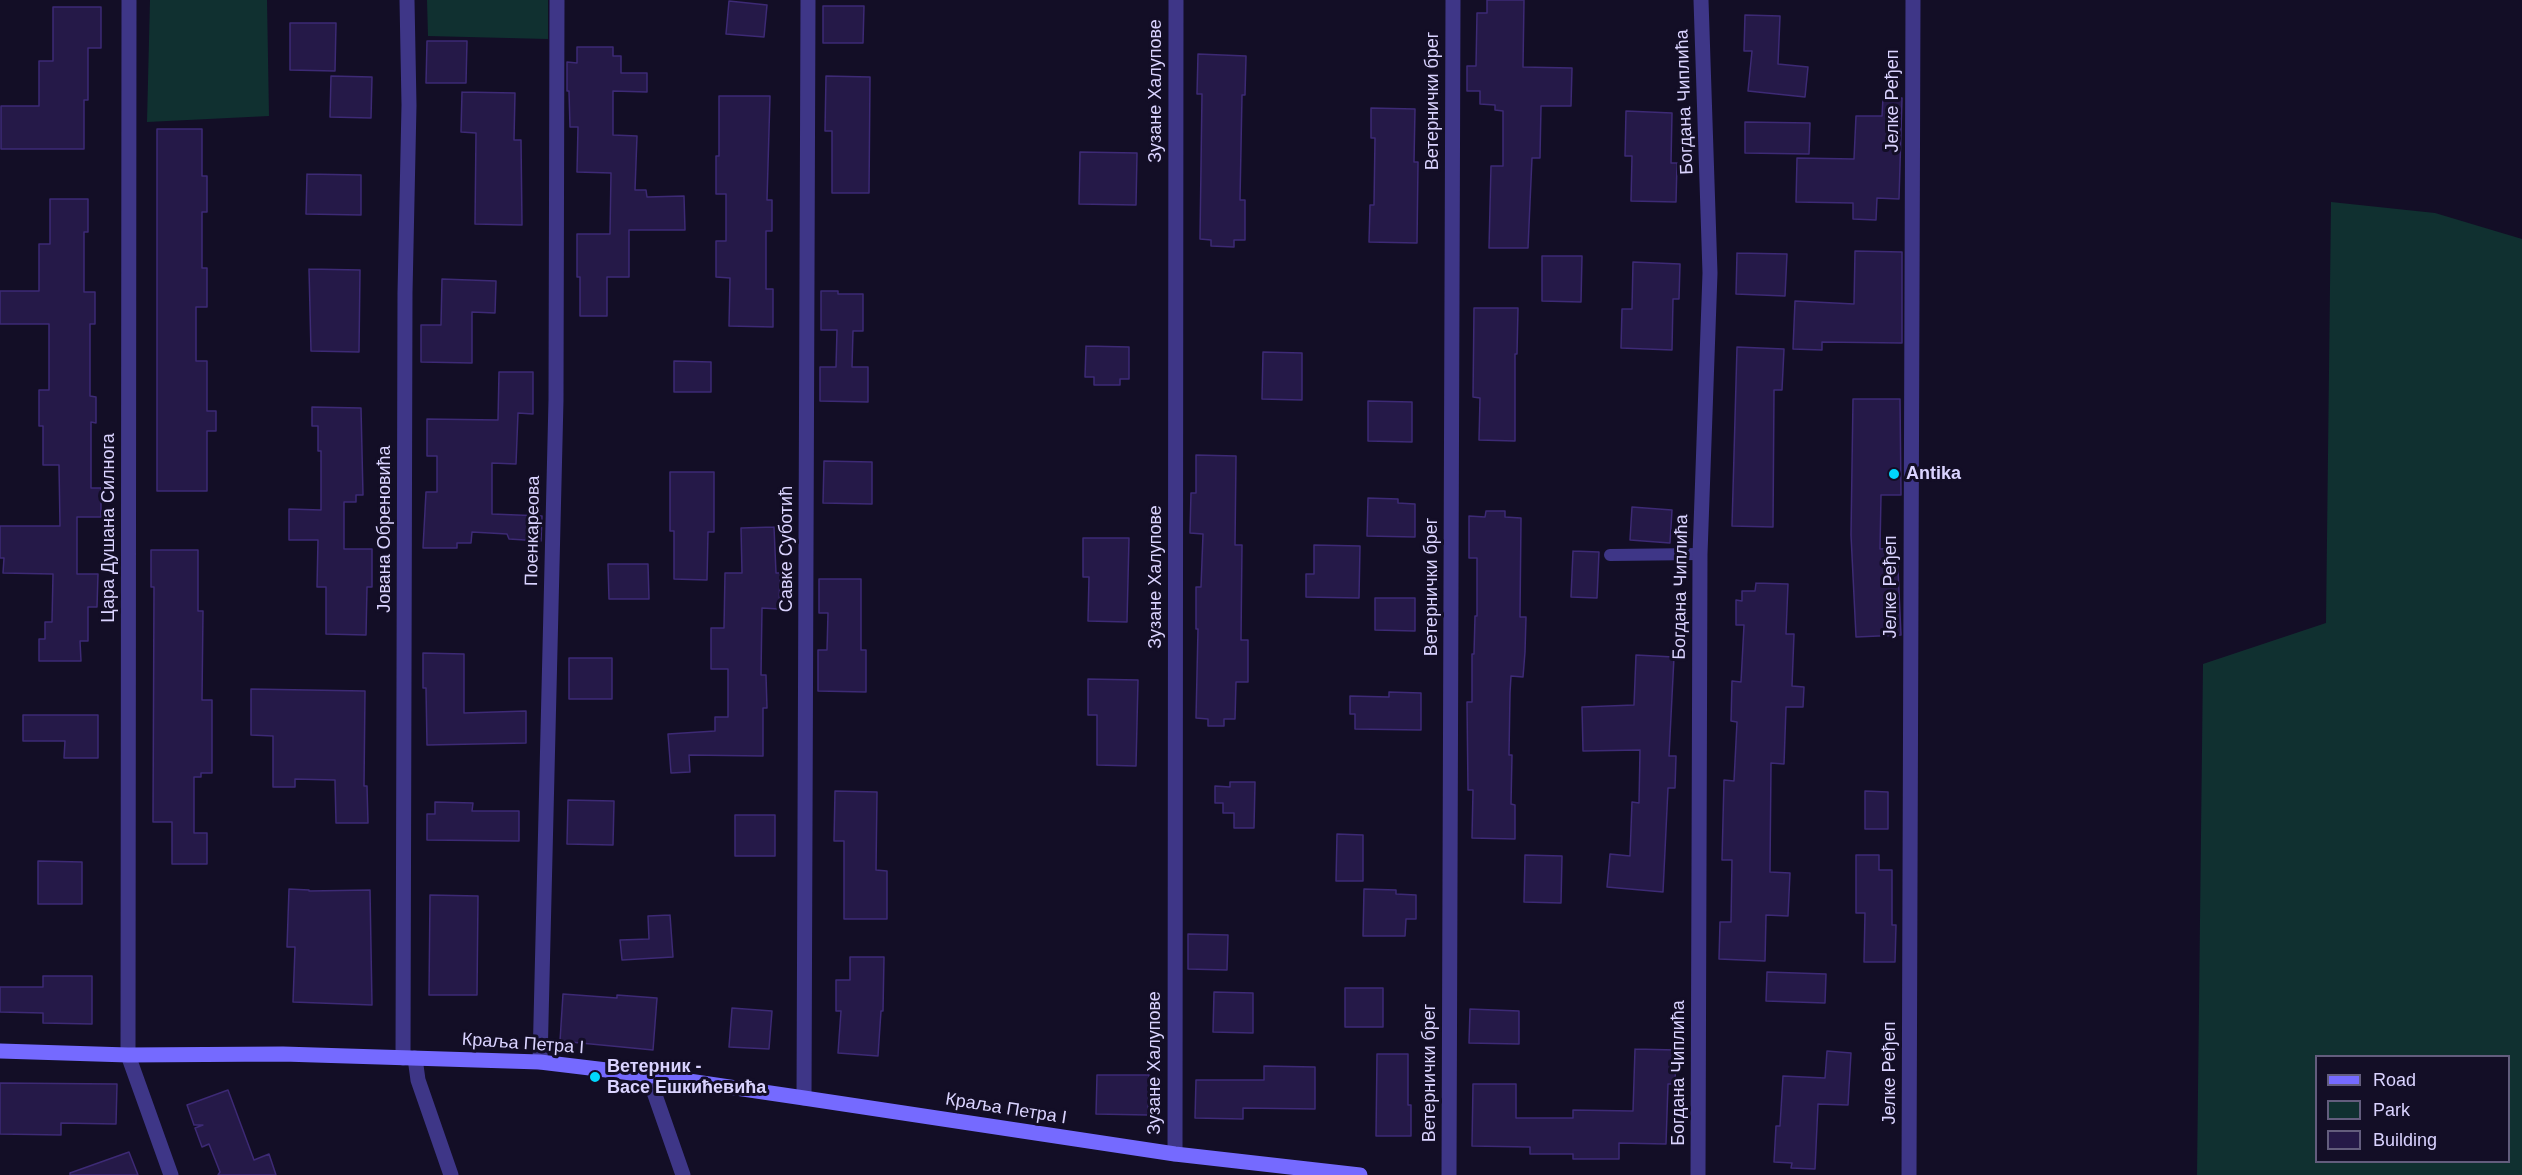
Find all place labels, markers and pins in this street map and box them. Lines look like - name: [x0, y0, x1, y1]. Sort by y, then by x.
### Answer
- place label: Antika: [1906, 463, 1961, 485]
- marker: Antika: [1887, 467, 1901, 481]
- place label: Ветерник - Васе Ешкићевића: [607, 1056, 766, 1098]
- marker: Ветерник - Васе Ешкићевића: [588, 1070, 602, 1084]

